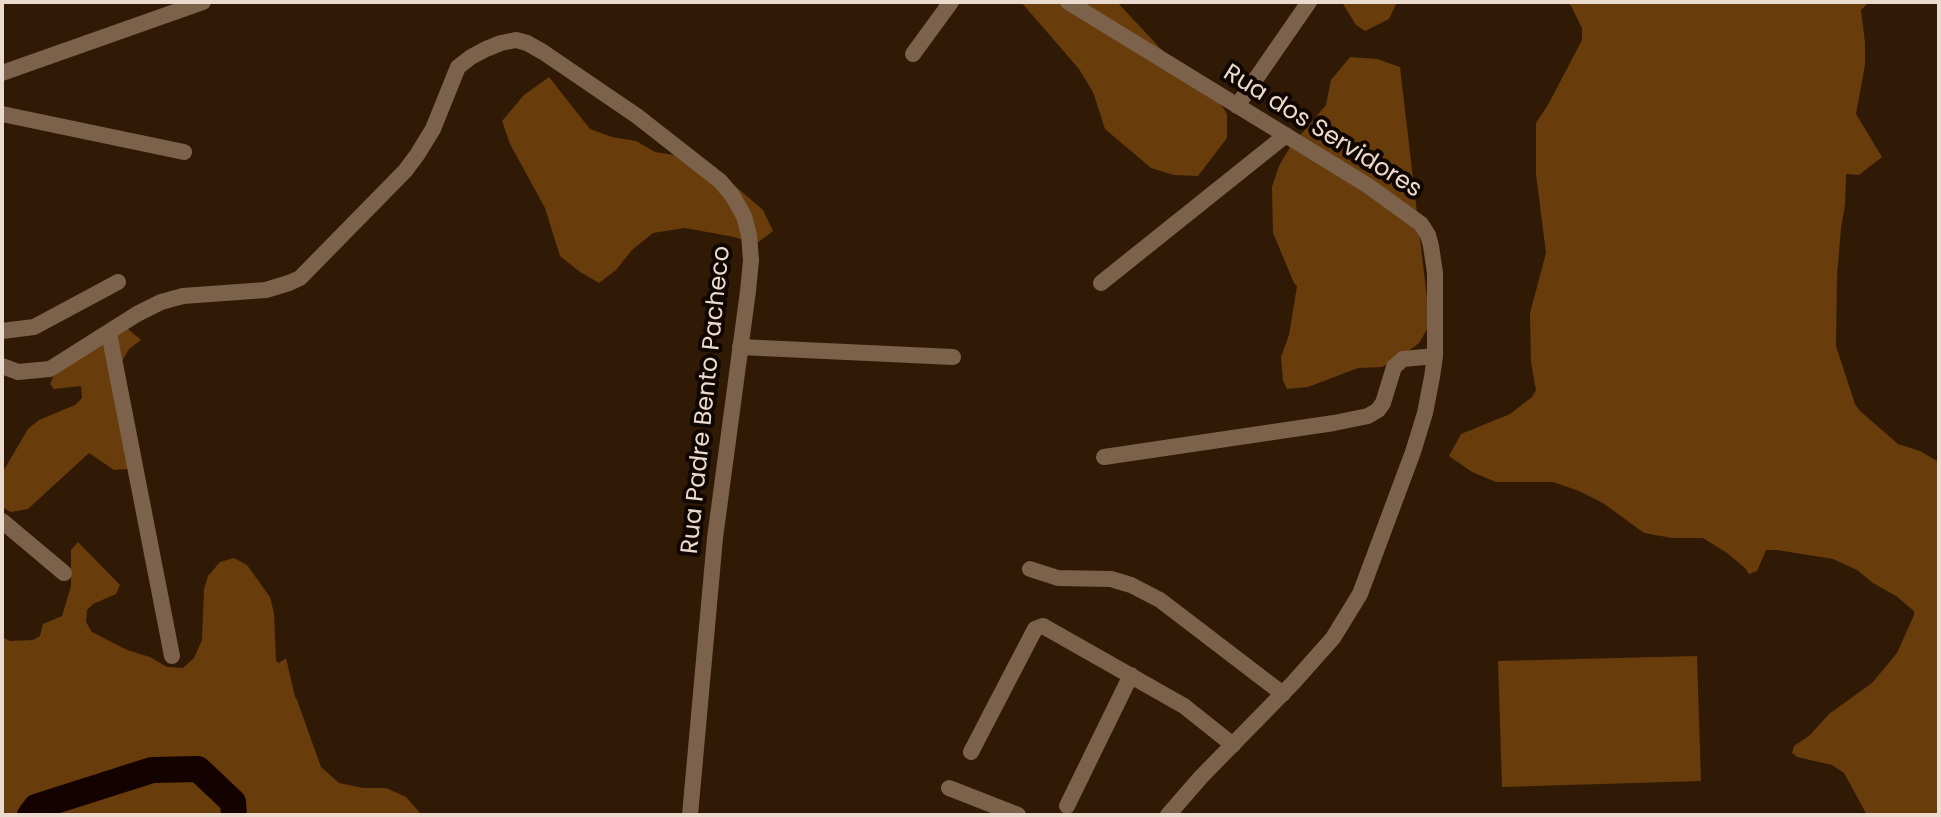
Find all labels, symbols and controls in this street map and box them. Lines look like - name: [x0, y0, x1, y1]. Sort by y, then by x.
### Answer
- street label: Rua dos Servidores: [1218, 59, 1426, 205]
- street label: Rua Padre Bento Pacheco: [677, 245, 737, 555]

